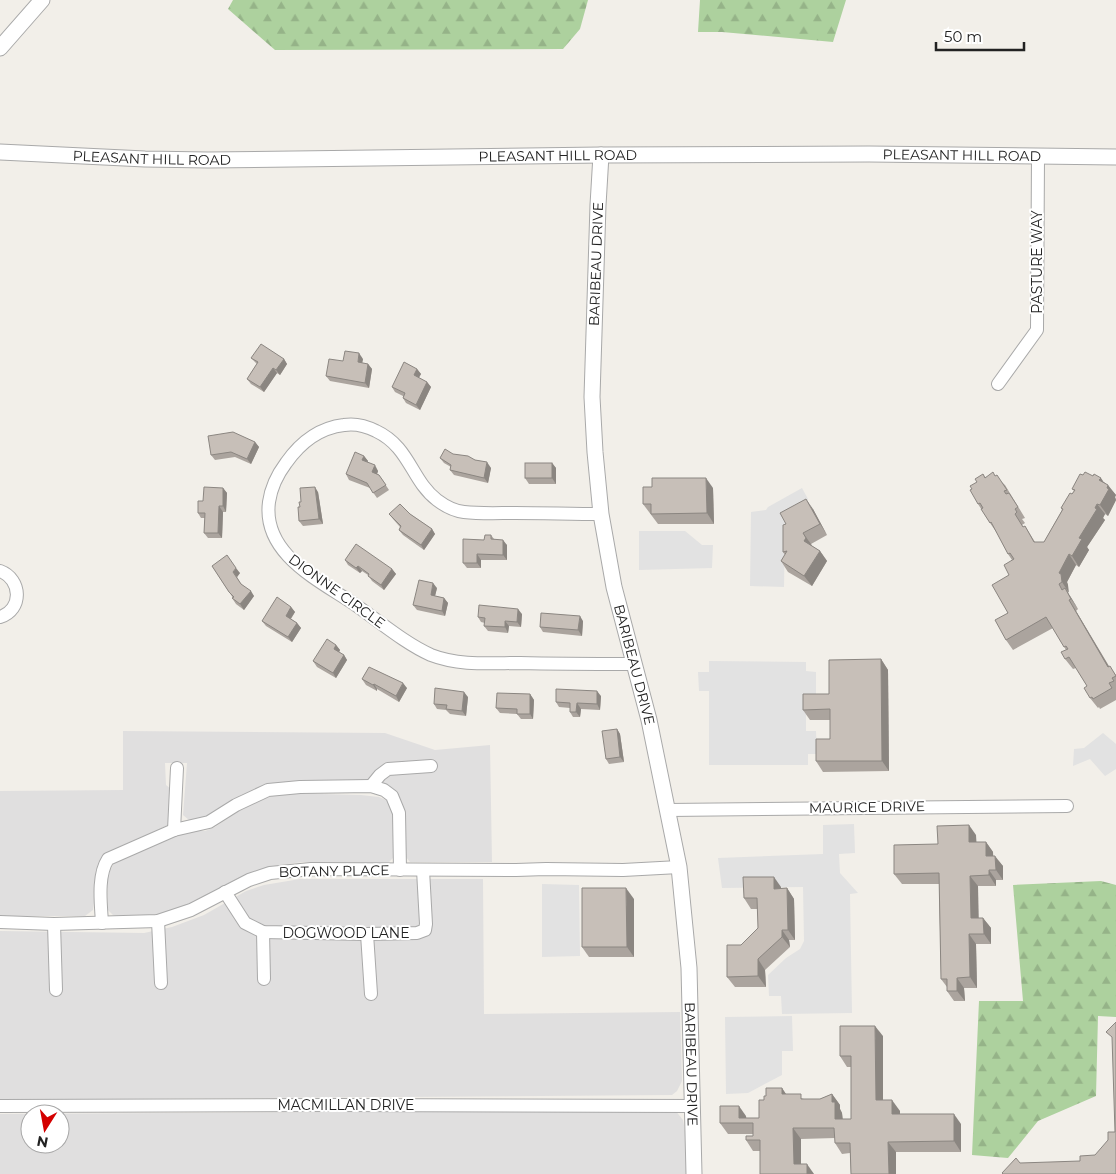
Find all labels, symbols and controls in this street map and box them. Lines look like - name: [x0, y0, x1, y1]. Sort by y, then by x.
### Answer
- scale bar: [936, 20, 1024, 52]
- text: 50 m: [944, 27, 982, 46]
- street label: PLEASANT HILL ROAD: [882, 145, 1041, 165]
- street label: PLEASANT HILL ROAD: [478, 146, 637, 166]
- street label: PLEASANT HILL ROAD: [72, 147, 231, 169]
- street label: BARIBEAU DRIVE: [585, 202, 607, 326]
- street label: PASTURE WAY: [1028, 210, 1046, 314]
- street label: DIONNE CIRCLE: [285, 550, 389, 632]
- street label: BARIBEAU DRIVE: [610, 602, 659, 727]
- street label: MAURICE DRIVE: [809, 797, 925, 817]
- street label: BOTANY PLACE: [278, 861, 390, 881]
- street label: DOGWOOD LANE: [282, 924, 410, 942]
- street label: BARIBEAU DRIVE: [681, 1002, 702, 1126]
- street label: MACMILLAN DRIVE: [277, 1096, 415, 1114]
- north arrow: [20, 1104, 70, 1154]
- text: N: [35, 1132, 50, 1152]

